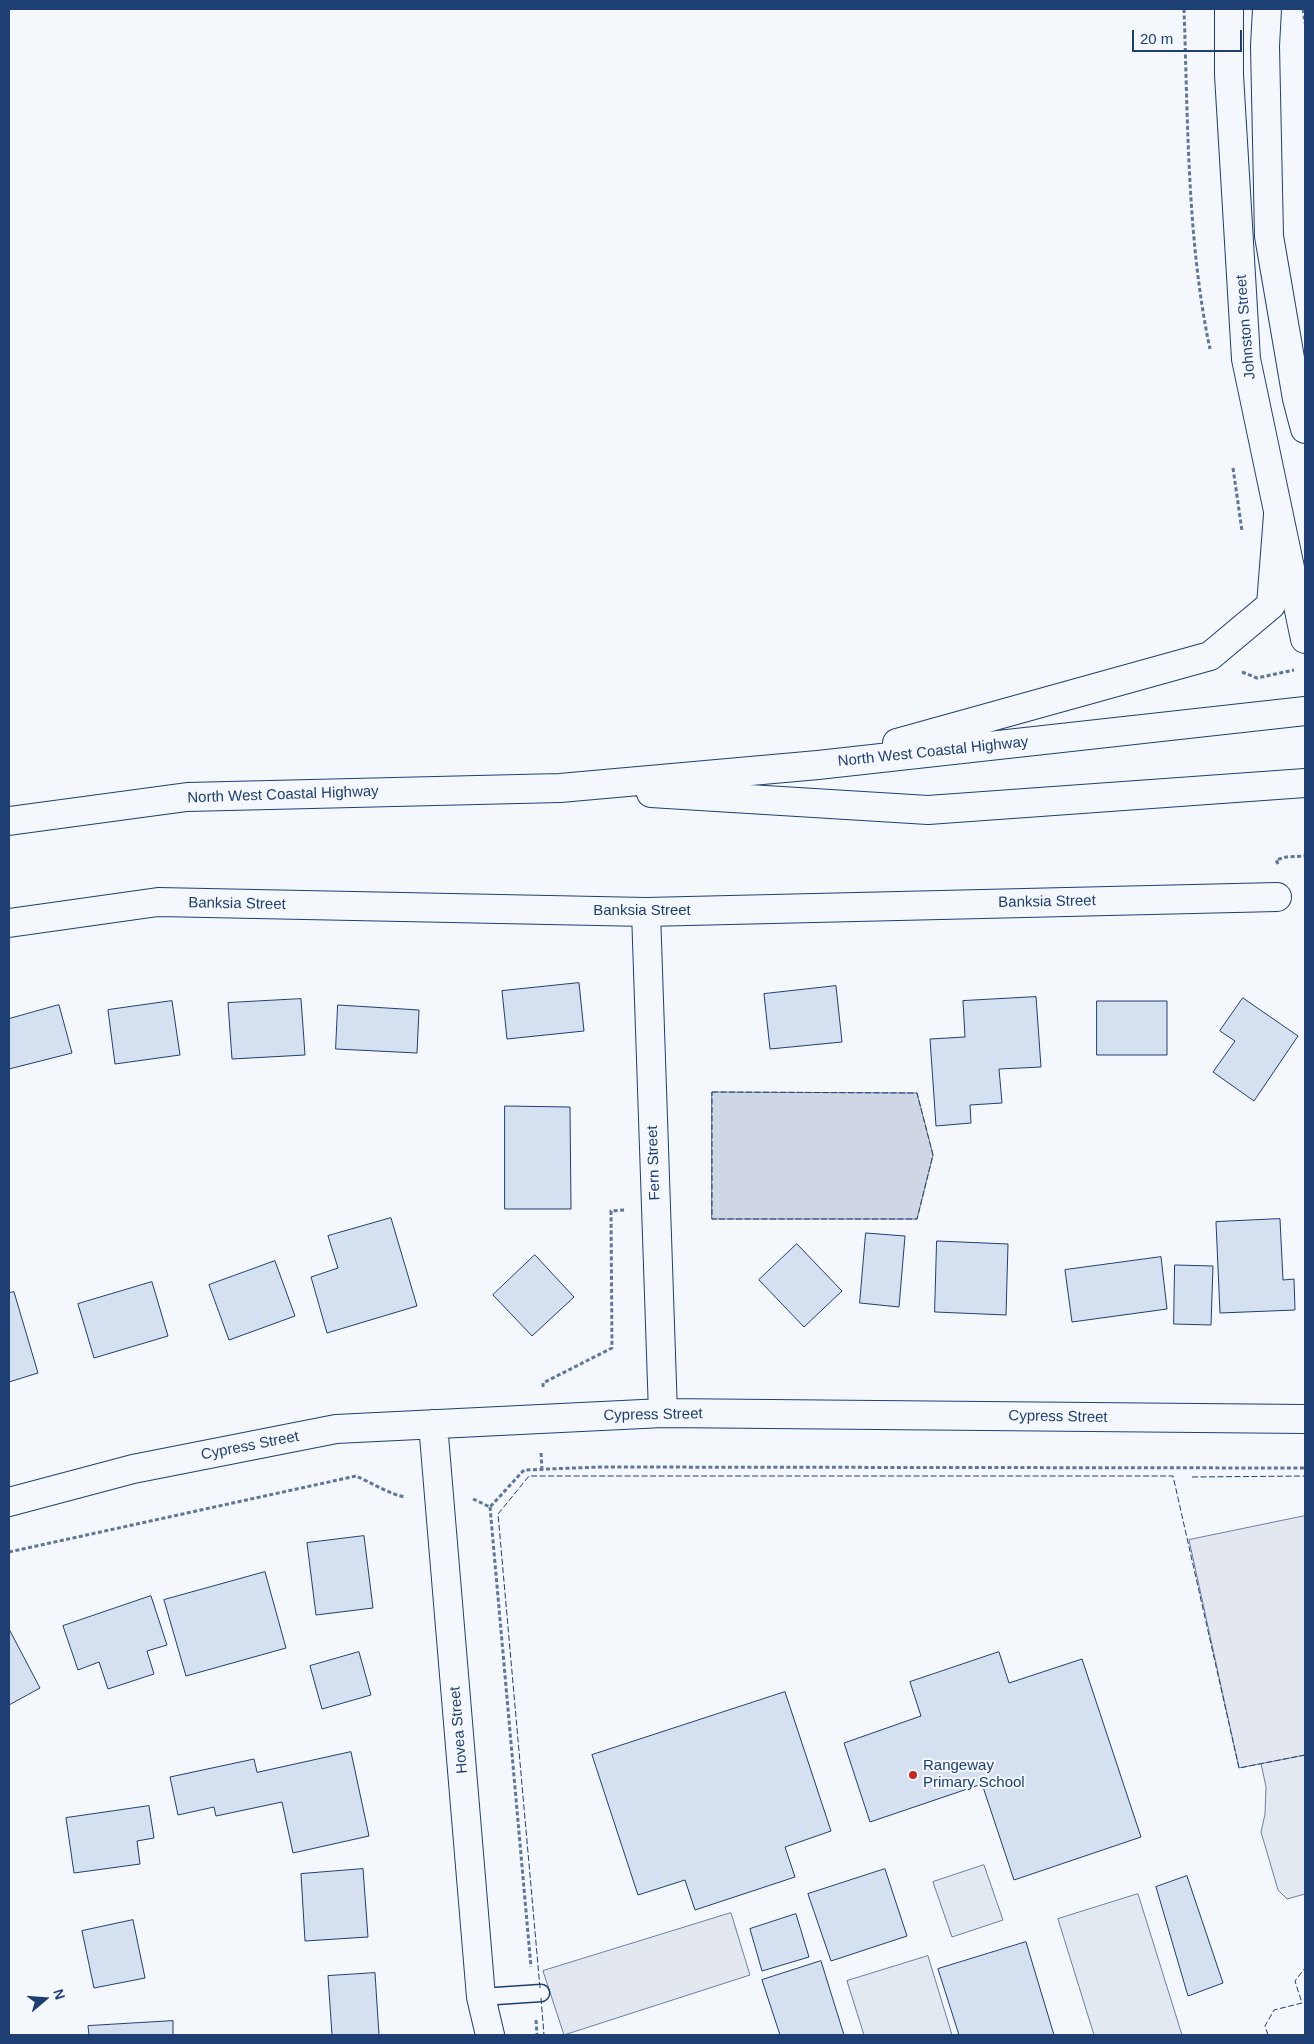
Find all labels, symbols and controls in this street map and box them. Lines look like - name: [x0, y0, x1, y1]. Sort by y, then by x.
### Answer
- scale bar: [1134, 20, 1244, 52]
- text: 20 m: [1140, 30, 1173, 47]
- street label: Johnston Street: [1232, 274, 1260, 380]
- street label: North West Coastal Highway: [837, 733, 1029, 771]
- street label: North West Coastal Highway: [187, 783, 379, 807]
- street label: Banksia Street: [998, 892, 1096, 912]
- street label: Banksia Street: [188, 894, 286, 914]
- street label: Banksia Street: [593, 902, 691, 920]
- street label: Fern Street: [644, 1125, 664, 1201]
- street label: Cypress Street: [603, 1405, 703, 1425]
- street label: Cypress Street: [1008, 1407, 1108, 1427]
- street label: Cypress Street: [200, 1428, 300, 1464]
- street label: Hovea Street: [446, 1686, 472, 1774]
- place label: Rangeway Primary School: [923, 1757, 1025, 1792]
- marker: Rangeway Primary School: [907, 1769, 919, 1781]
- north arrow: [20, 1974, 70, 2024]
- text: N: [50, 1987, 68, 2002]

